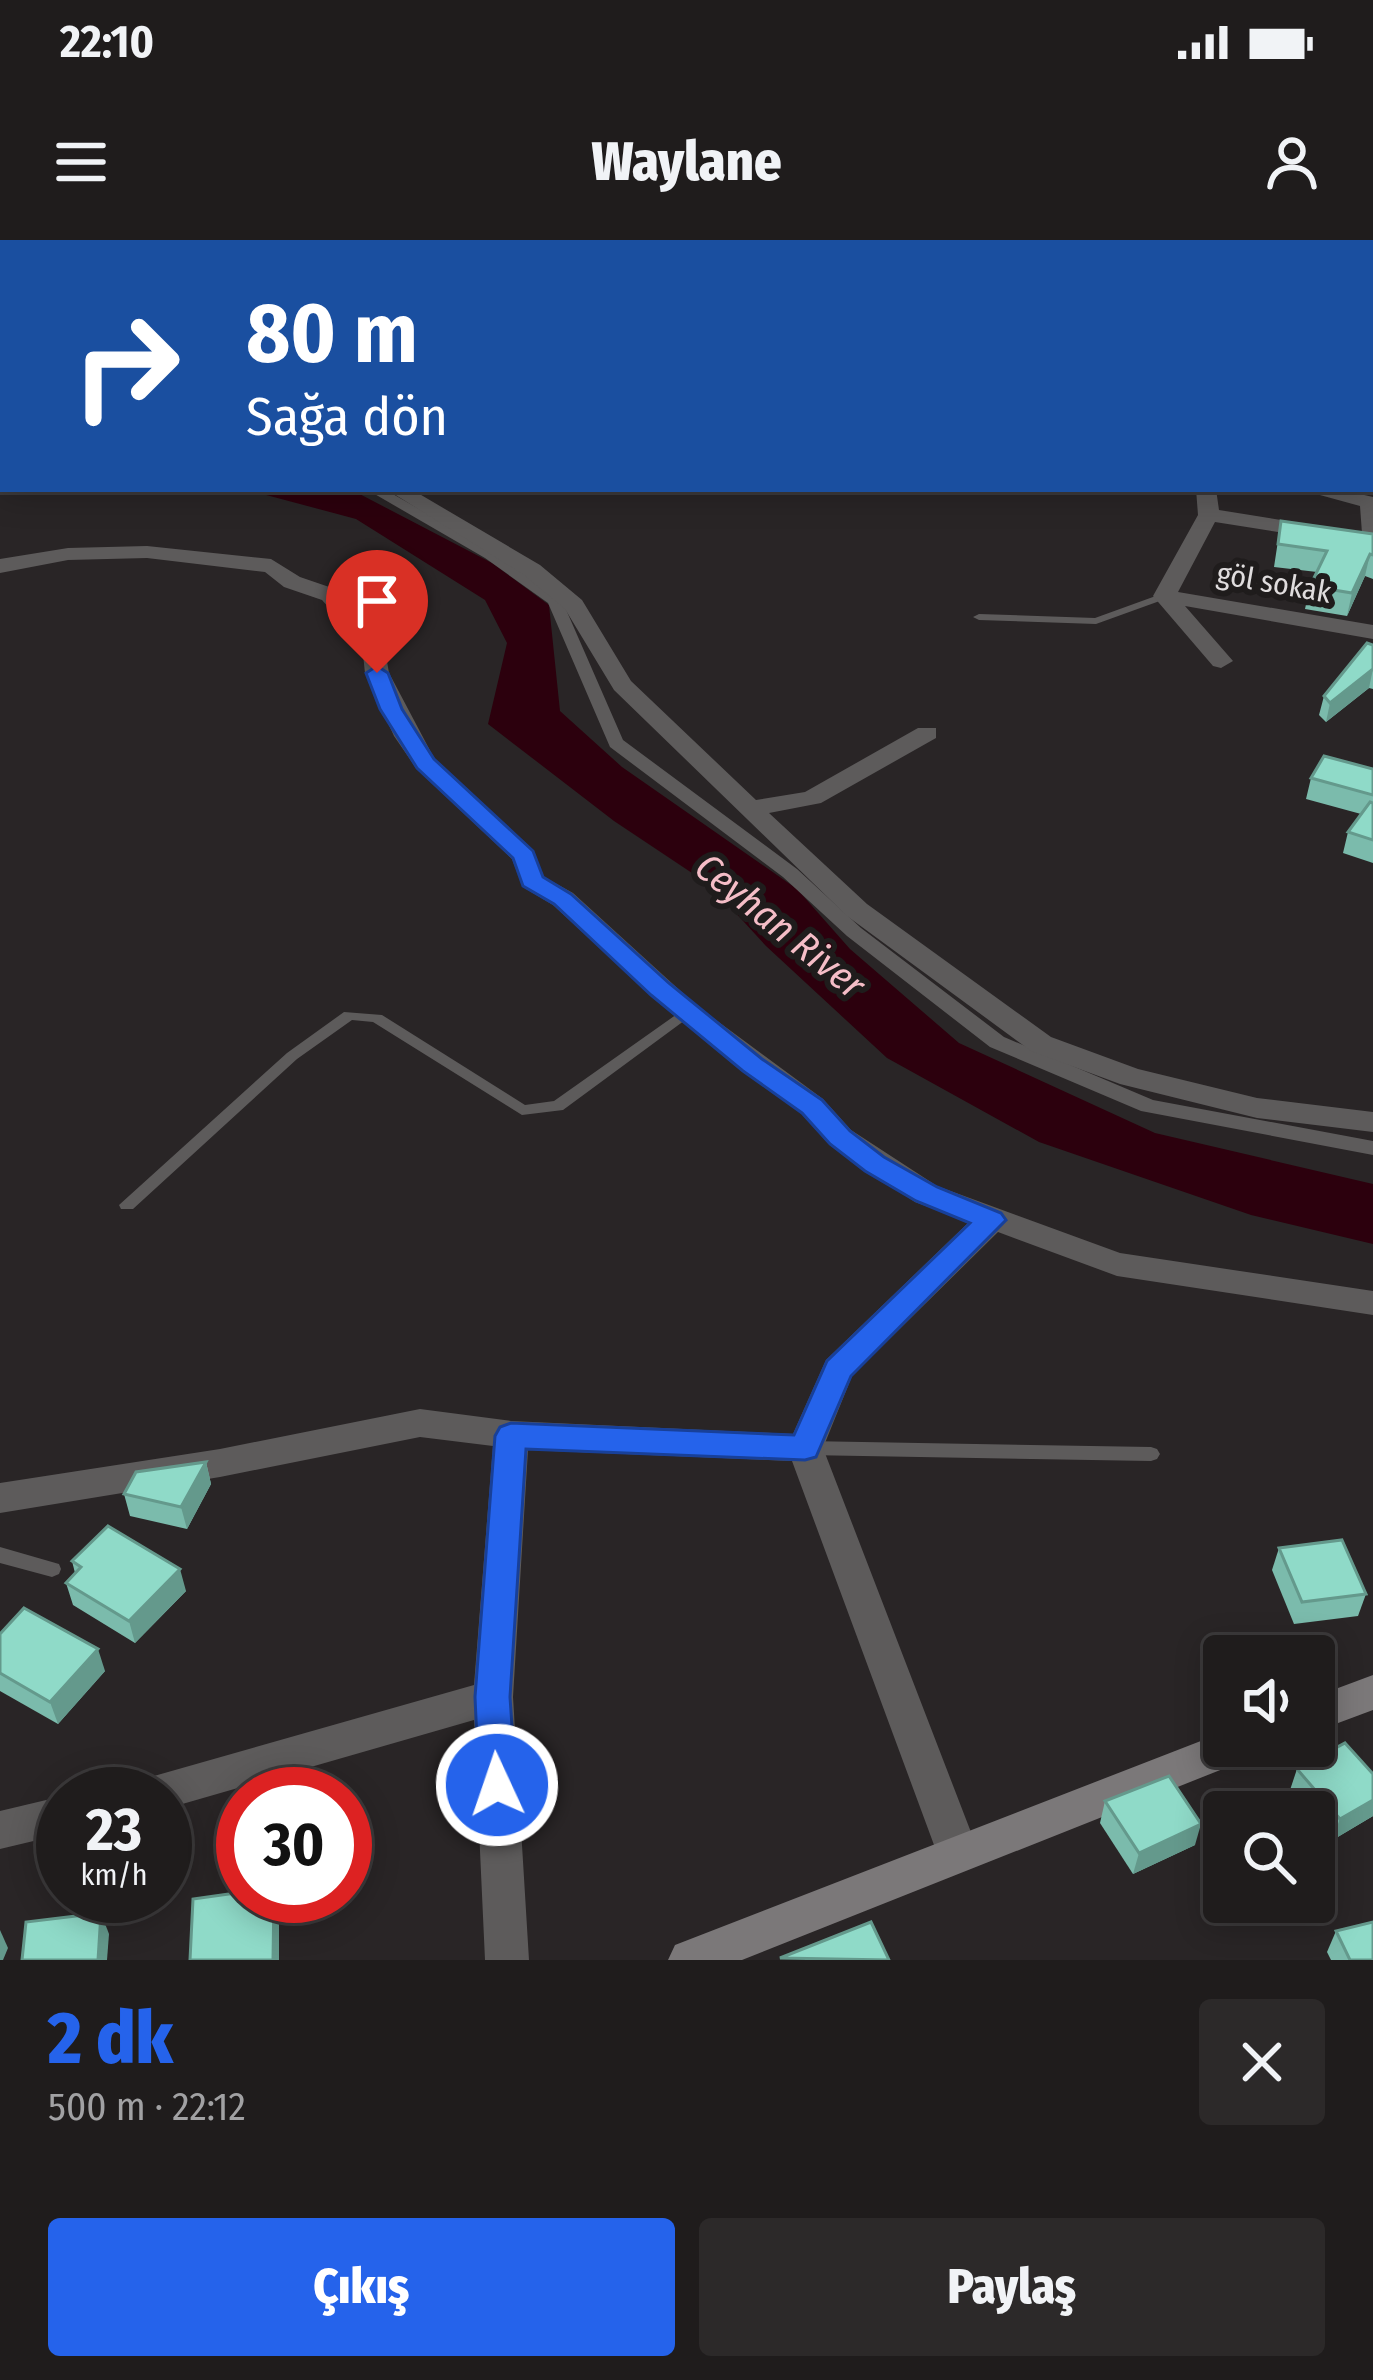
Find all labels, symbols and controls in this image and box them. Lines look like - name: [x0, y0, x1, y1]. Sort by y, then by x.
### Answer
- text: 22:10: [60, 15, 154, 69]
- icon: menu: [48, 129, 114, 195]
- icon: person: [1259, 129, 1325, 195]
- text: Waylane: [591, 130, 782, 194]
- text: 80 m: [246, 283, 418, 384]
- icon: right: [48, 288, 204, 444]
- text: Sağa dön: [246, 385, 448, 449]
- pin: [326, 550, 428, 673]
- street label: göl sokak: [1214, 555, 1334, 611]
- icon: arrive: [344, 568, 410, 634]
- water label: Ceyhan River: [686, 844, 875, 1009]
- map controls: [1203, 1635, 1335, 1923]
- button: sound: [1203, 1635, 1335, 1767]
- position arrow: [434, 1722, 560, 1848]
- speed limit sign: 30: [216, 1767, 372, 1923]
- button: search: [1203, 1791, 1335, 1923]
- text: 23: [86, 1794, 142, 1866]
- text: km/h: [81, 1857, 147, 1893]
- text: 2 dk: [48, 1996, 173, 2082]
- button: close: [1199, 1999, 1325, 2125]
- text: 500 m · 22:12: [48, 2084, 246, 2130]
- button: Çıkış: [48, 2218, 675, 2356]
- button: Paylaş: [699, 2218, 1325, 2356]

